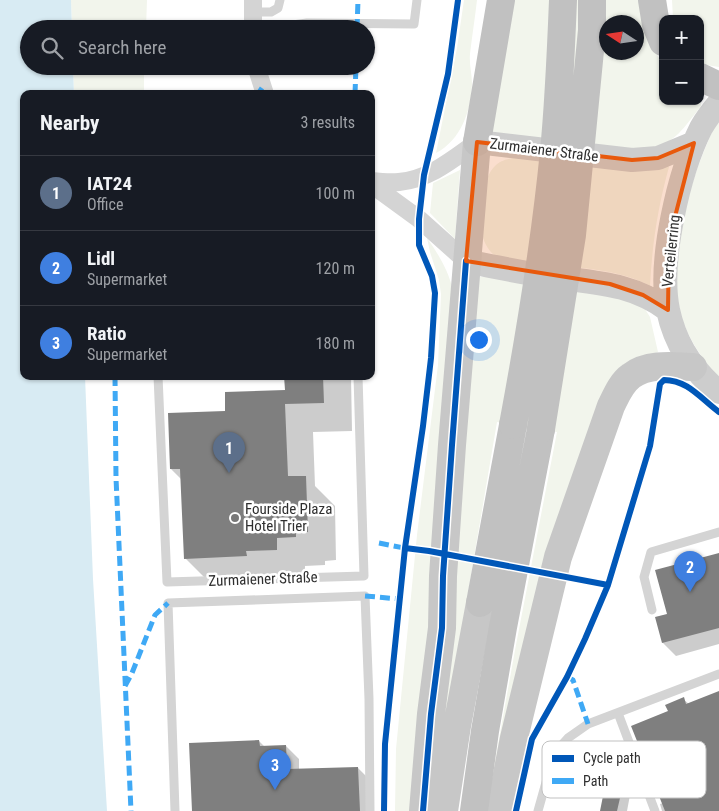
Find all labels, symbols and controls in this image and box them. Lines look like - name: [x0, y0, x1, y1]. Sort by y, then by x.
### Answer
- north arrow: [599, 15, 644, 60]
- map controls: [659, 15, 704, 105]
- button: +: [659, 15, 704, 60]
- search box: [20, 20, 375, 75]
- icon: search: [38, 34, 66, 62]
- text: Search here: [78, 36, 166, 59]
- button: −: [659, 60, 704, 105]
- text: Nearby: [40, 111, 99, 135]
- text: 3 results: [300, 113, 355, 132]
- street label: Zurmaiener Straße: [489, 134, 599, 166]
- text: IAT24: [87, 172, 132, 195]
- text: 1: [52, 184, 60, 203]
- text: 100 m: [316, 184, 355, 203]
- text: Office: [87, 195, 123, 214]
- street label: Verteilerring: [658, 214, 684, 288]
- text: Lidl: [87, 247, 115, 270]
- text: 2: [52, 259, 60, 278]
- text: 120 m: [316, 259, 355, 278]
- text: Supermarket: [87, 270, 167, 289]
- text: Ratio: [87, 322, 127, 345]
- your location: [466, 327, 492, 353]
- text: 3: [52, 334, 60, 353]
- text: 180 m: [316, 334, 355, 353]
- text: Supermarket: [87, 345, 167, 364]
- pin: 1: [213, 432, 245, 473]
- place label: Fourside Plaza Hotel Trier: [245, 500, 332, 535]
- marker: Fourside Plaza Hotel Trier: [229, 512, 241, 524]
- pin: 2: [674, 551, 706, 592]
- street label: Zurmaiener Straße: [208, 568, 318, 590]
- legend: [542, 741, 706, 798]
- pin: 3: [259, 749, 291, 790]
- text: Cycle path: [583, 750, 641, 766]
- text: Path: [583, 773, 608, 789]

